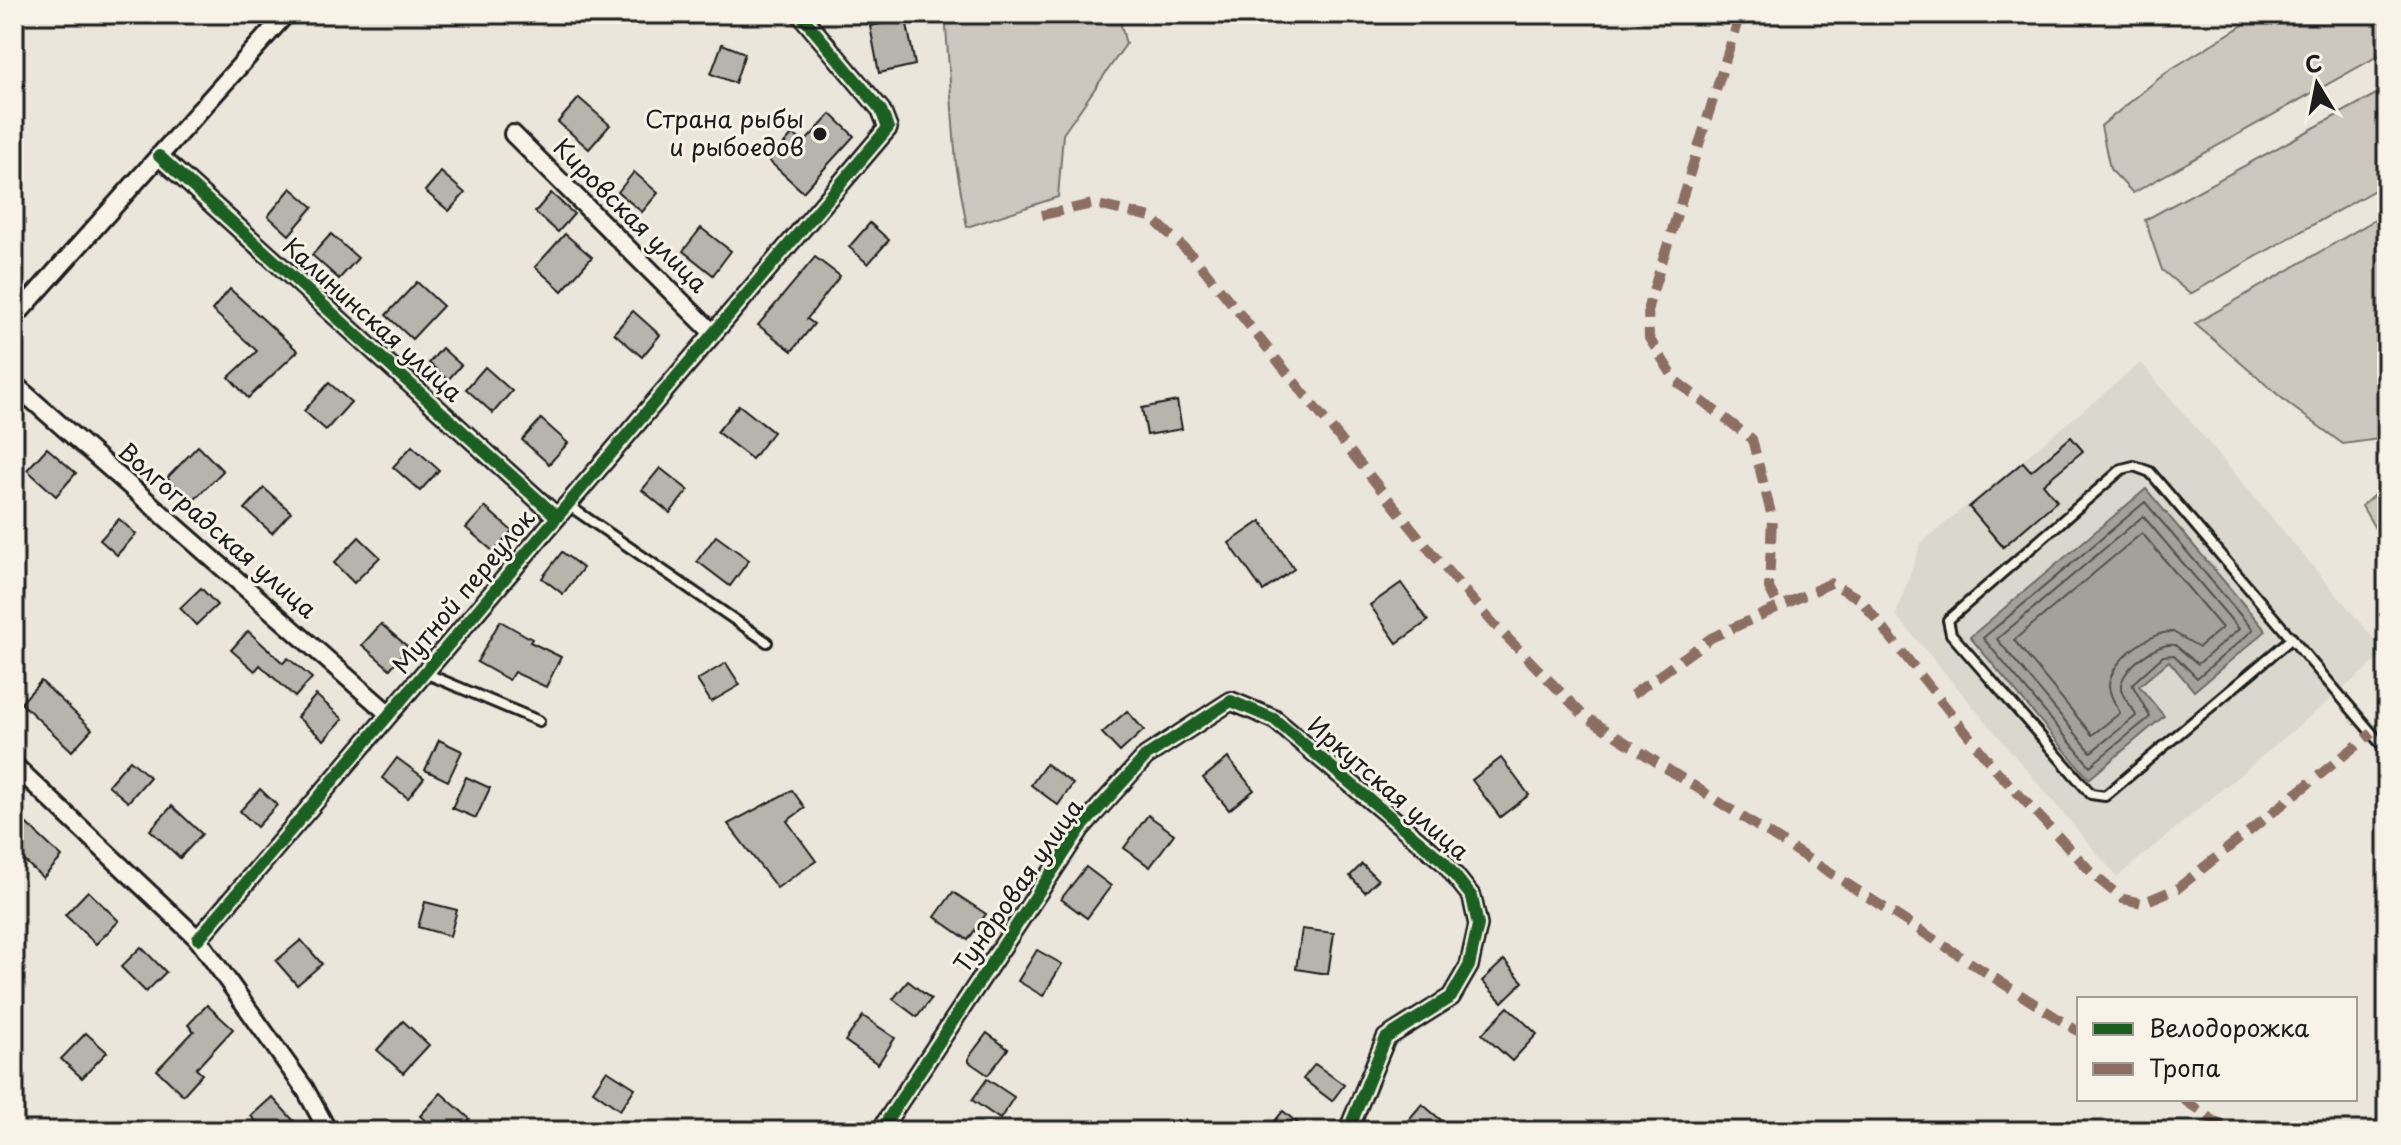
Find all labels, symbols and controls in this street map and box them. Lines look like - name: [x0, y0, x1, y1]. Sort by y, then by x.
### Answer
- north arrow: [2277, 44, 2357, 124]
- text: С: [2302, 45, 2324, 81]
- place label: Страна рыбы и рыбоедов: [645, 100, 804, 164]
- marker: Страна рыбы и рыбоедов: [811, 125, 829, 143]
- street label: Кировская улица: [546, 129, 717, 300]
- street label: Калининская улица: [275, 228, 471, 409]
- street label: Волгоградская улица: [111, 433, 326, 626]
- street label: Мутной переулок: [383, 500, 543, 681]
- street label: Иркутская улица: [1301, 707, 1478, 868]
- street label: Тундровая улица: [944, 791, 1091, 979]
- legend: [2077, 997, 2357, 1101]
- text: Велодорожка: [2149, 1009, 2309, 1045]
- text: Тропа: [2149, 1049, 2220, 1085]

